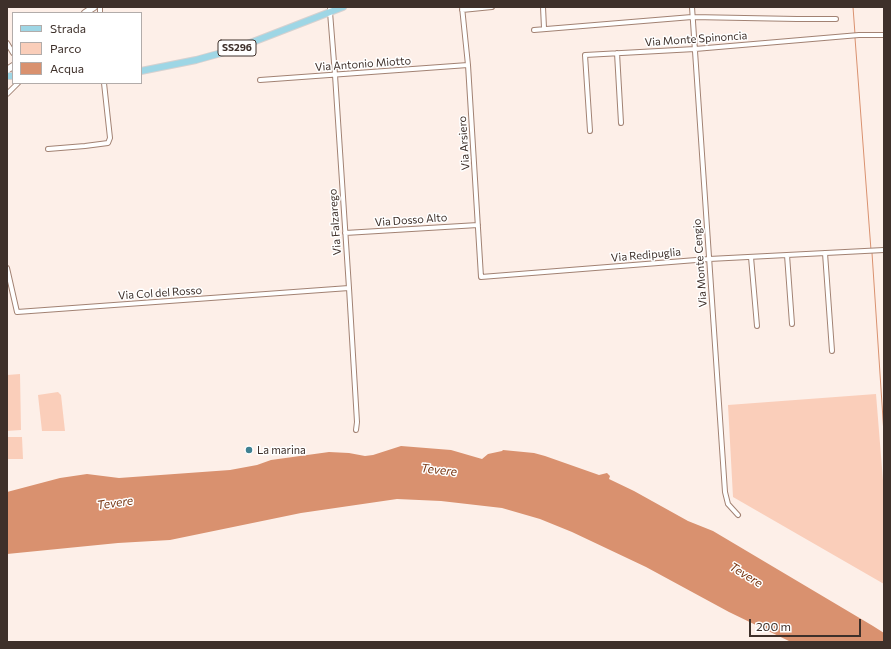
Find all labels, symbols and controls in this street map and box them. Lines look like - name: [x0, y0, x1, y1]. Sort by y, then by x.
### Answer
- legend: [12, 12, 142, 84]
- text: Strada: [50, 21, 86, 35]
- street label: Via Monte Spinoncia: [644, 29, 748, 49]
- road number: SS296: [218, 40, 256, 56]
- text: Parco: [50, 41, 82, 55]
- street label: Via Antonio Miotto: [315, 54, 411, 74]
- text: Acqua: [50, 61, 84, 75]
- street label: Via Arsiero: [456, 115, 472, 171]
- street label: Via Falzarego: [326, 188, 344, 256]
- street label: Via Dosso Alto: [374, 211, 448, 229]
- street label: Via Monte Cengio: [690, 218, 710, 308]
- street label: Via Redipuglia: [610, 245, 682, 265]
- street label: Via Col del Rosso: [117, 283, 203, 303]
- place label: La marina: [257, 443, 306, 457]
- marker: La marina: [244, 445, 254, 455]
- water label: Tevere: [420, 461, 458, 479]
- water label: Tevere: [96, 493, 134, 513]
- water label: Tevere: [727, 559, 765, 591]
- scale bar: [751, 611, 863, 637]
- text: 200 m: [756, 619, 791, 633]

